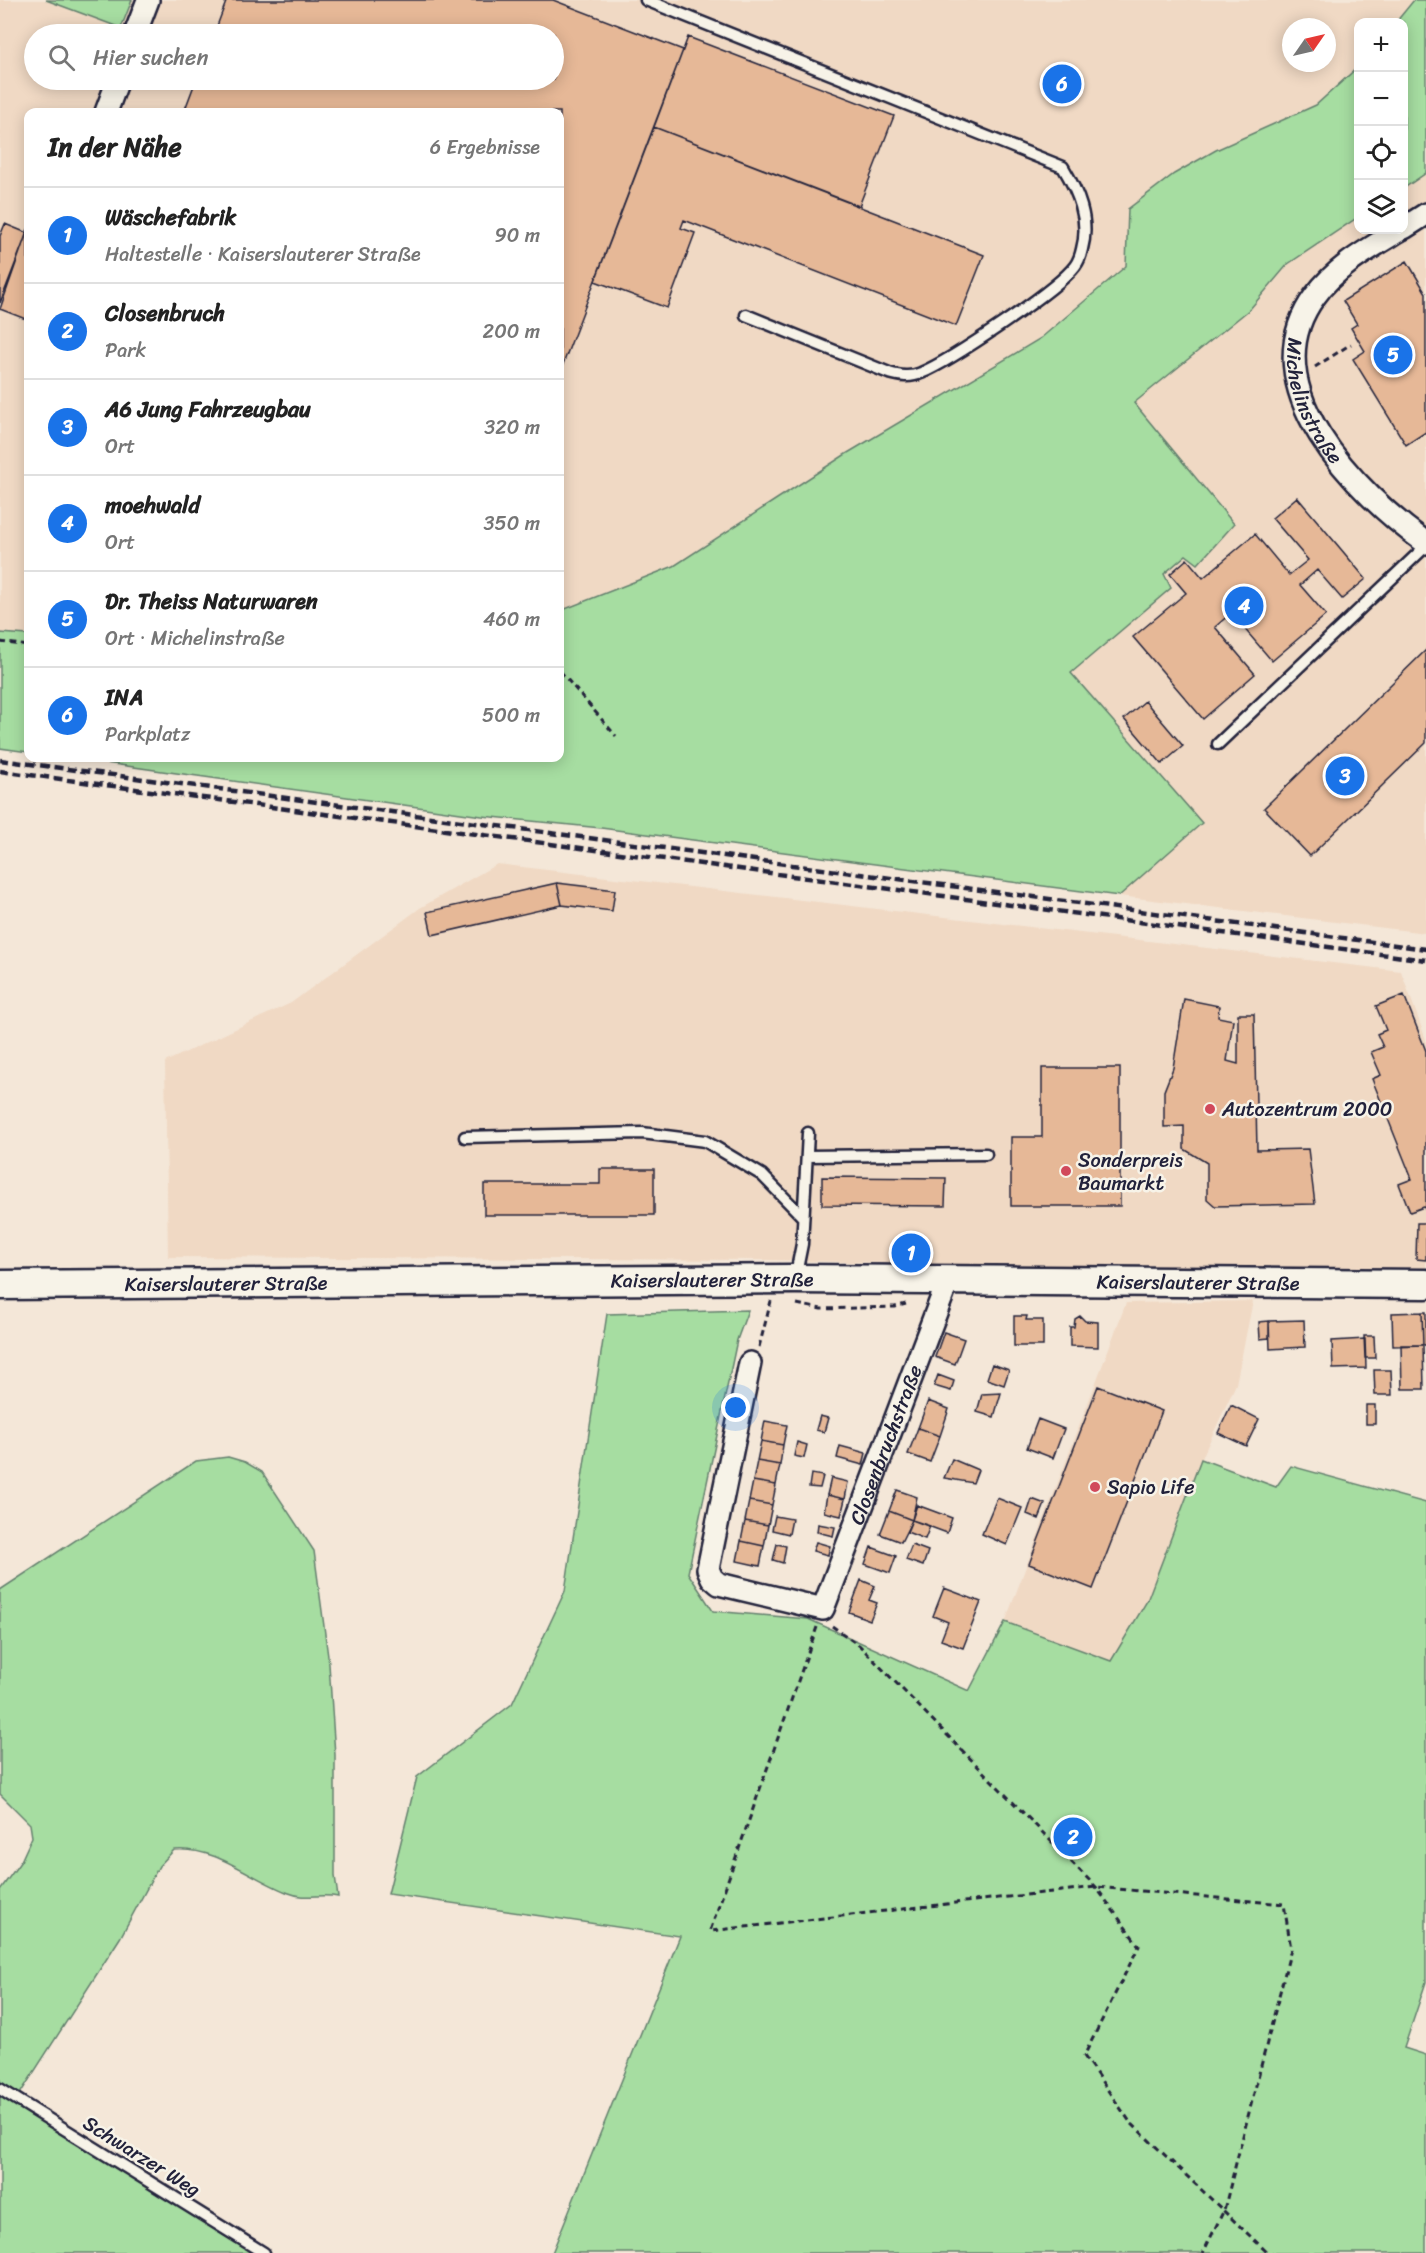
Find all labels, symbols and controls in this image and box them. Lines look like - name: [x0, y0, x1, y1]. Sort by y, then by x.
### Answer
- north arrow: [1282, 18, 1336, 72]
- map controls: [1354, 18, 1408, 234]
- button: +: [1354, 18, 1408, 72]
- search box: [24, 24, 564, 90]
- text: Hier suchen: [93, 38, 208, 77]
- icon: search: [45, 41, 78, 74]
- pin: 6: [1042, 62, 1082, 106]
- button: −: [1354, 72, 1408, 126]
- text: In der Nähe: [48, 124, 182, 170]
- button: locate: [1354, 126, 1408, 180]
- text: 6 Ergebnisse: [430, 130, 540, 165]
- button: layers: [1354, 180, 1408, 234]
- text: Wäschefabrik: [105, 198, 236, 237]
- text: 1: [63, 218, 72, 253]
- text: 90 m: [495, 218, 540, 253]
- text: Haltestelle · Kaiserslauterer Straße: [105, 237, 421, 272]
- text: Closenbruch: [105, 294, 225, 333]
- text: 2: [62, 314, 73, 349]
- text: 200 m: [483, 314, 540, 349]
- pin: 5: [1374, 332, 1412, 378]
- text: Park: [105, 333, 146, 368]
- street label: Michelinstraße: [1276, 336, 1352, 472]
- text: A6 Jung Fahrzeugbau: [105, 390, 311, 429]
- text: 3: [62, 410, 73, 445]
- text: 320 m: [484, 410, 540, 445]
- text: Ort: [105, 429, 135, 464]
- text: moehwald: [105, 486, 200, 525]
- text: 4: [61, 506, 74, 541]
- text: 350 m: [484, 506, 540, 541]
- text: Ort: [105, 525, 135, 560]
- text: Dr. Theiss Naturwaren: [105, 582, 318, 621]
- pin: 4: [1224, 584, 1264, 628]
- text: 5: [61, 602, 74, 637]
- text: 460 m: [483, 602, 540, 637]
- text: Ort · Michelinstraße: [105, 621, 285, 656]
- text: INA: [105, 678, 143, 717]
- text: 6: [62, 698, 73, 733]
- text: 500 m: [482, 698, 540, 733]
- text: Parkplatz: [105, 717, 191, 752]
- pin: 3: [1326, 754, 1364, 798]
- place label: Autozentrum 2000: [1221, 1092, 1392, 1127]
- marker: Autozentrum 2000: [1203, 1102, 1217, 1116]
- place label: Sonderpreis Baumarkt: [1078, 1143, 1183, 1201]
- marker: Sonderpreis Baumarkt: [1059, 1164, 1073, 1178]
- pin: 1: [892, 1230, 930, 1276]
- street label: Kaiserslauterer Straße: [610, 1262, 814, 1298]
- street label: Kaiserslauterer Straße: [1096, 1264, 1300, 1301]
- street label: Kaiserslauterer Straße: [124, 1266, 328, 1302]
- street label: Closenbruchstraße: [840, 1360, 932, 1530]
- your location: [721, 1393, 750, 1422]
- place label: Sapio Life: [1107, 1470, 1195, 1505]
- marker: Sapio Life: [1088, 1480, 1102, 1494]
- pin: 2: [1054, 1814, 1092, 1860]
- street label: Schwarzer Weg: [76, 2106, 208, 2207]

